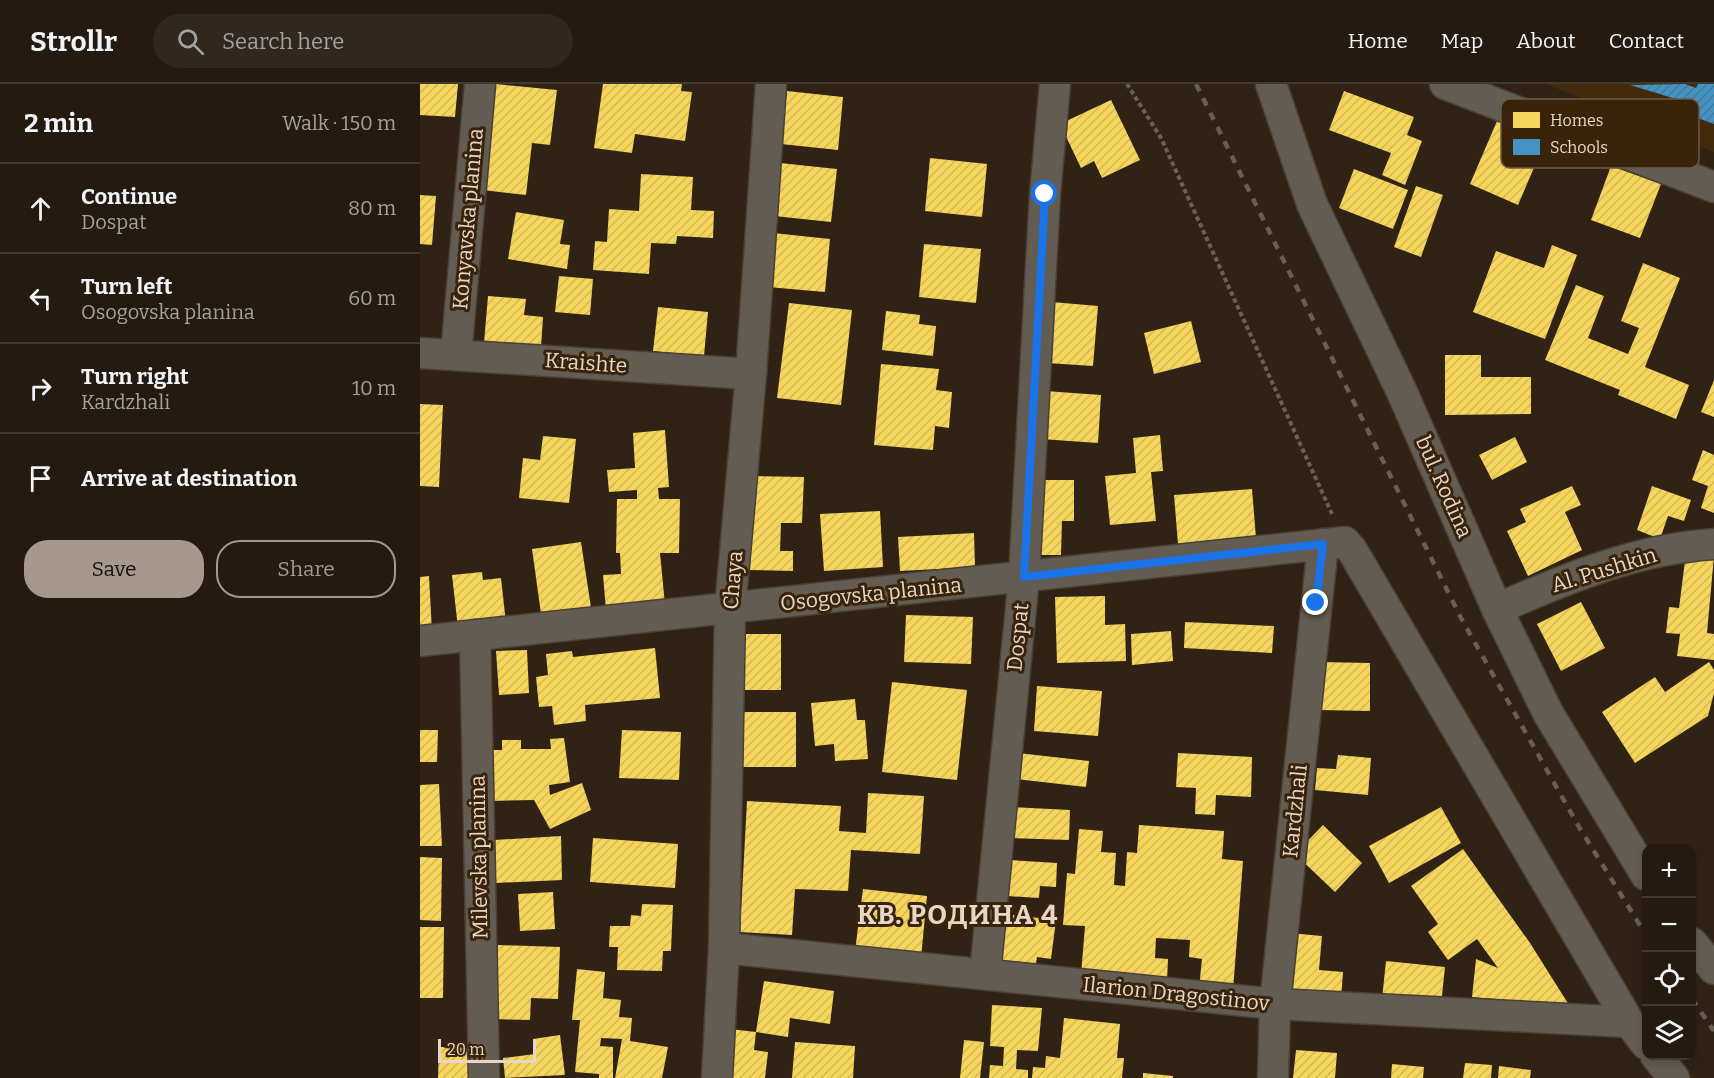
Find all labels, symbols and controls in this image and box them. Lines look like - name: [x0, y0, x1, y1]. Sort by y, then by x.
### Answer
- search box: [153, 14, 573, 68]
- text: Strollr: [30, 25, 117, 58]
- icon: search: [174, 25, 207, 58]
- text: Search here: [222, 28, 344, 55]
- text: Home: [1348, 28, 1408, 54]
- text: Map: [1441, 28, 1483, 54]
- text: About: [1516, 28, 1576, 54]
- text: Contact: [1609, 28, 1684, 54]
- legend: [1501, 99, 1699, 168]
- text: 2 min: [24, 108, 93, 139]
- text: Walk · 150 m: [282, 111, 396, 135]
- text: Homes: [1550, 111, 1603, 130]
- street label: Konyavska planina: [447, 127, 489, 311]
- text: Schools: [1550, 138, 1608, 157]
- route start: [1031, 180, 1057, 206]
- text: Continue: [81, 183, 177, 210]
- icon: ahead: [24, 192, 57, 225]
- text: 80 m: [348, 196, 396, 220]
- text: Dospat: [81, 210, 146, 234]
- text: Turn left: [81, 273, 173, 300]
- icon: left: [24, 282, 57, 315]
- text: 60 m: [348, 286, 396, 310]
- text: Osogovska planina: [81, 300, 255, 324]
- street label: Kraishte: [544, 347, 628, 379]
- text: Turn right: [81, 363, 189, 390]
- icon: right: [24, 372, 57, 405]
- text: 10 m: [352, 376, 396, 400]
- text: Kardzhali: [81, 390, 170, 414]
- street label: bul. Rodina: [1410, 432, 1478, 542]
- icon: arrive: [24, 462, 57, 495]
- text: Arrive at destination: [81, 465, 297, 492]
- button: Save: [24, 540, 204, 598]
- button: Share: [216, 540, 396, 598]
- street label: Al. Pushkin: [1548, 542, 1660, 598]
- street label: Chaya: [717, 549, 749, 611]
- street label: Osogovska planina: [779, 571, 964, 616]
- route end: [1302, 589, 1328, 615]
- street label: Dospat: [1001, 601, 1035, 672]
- street label: Kardzhali: [1277, 763, 1313, 859]
- street label: Milevska planina: [465, 774, 493, 939]
- map controls: [1642, 844, 1696, 1060]
- button: +: [1642, 844, 1696, 898]
- button: −: [1642, 898, 1696, 952]
- district label: КВ. РОДИНА 4: [857, 899, 1059, 931]
- button: locate: [1642, 952, 1696, 1006]
- street label: Ilarion Dragostinov: [1081, 971, 1272, 1017]
- button: layers: [1642, 1006, 1696, 1060]
- scale bar: [438, 1036, 536, 1064]
- text: 20 m: [447, 1040, 484, 1059]

